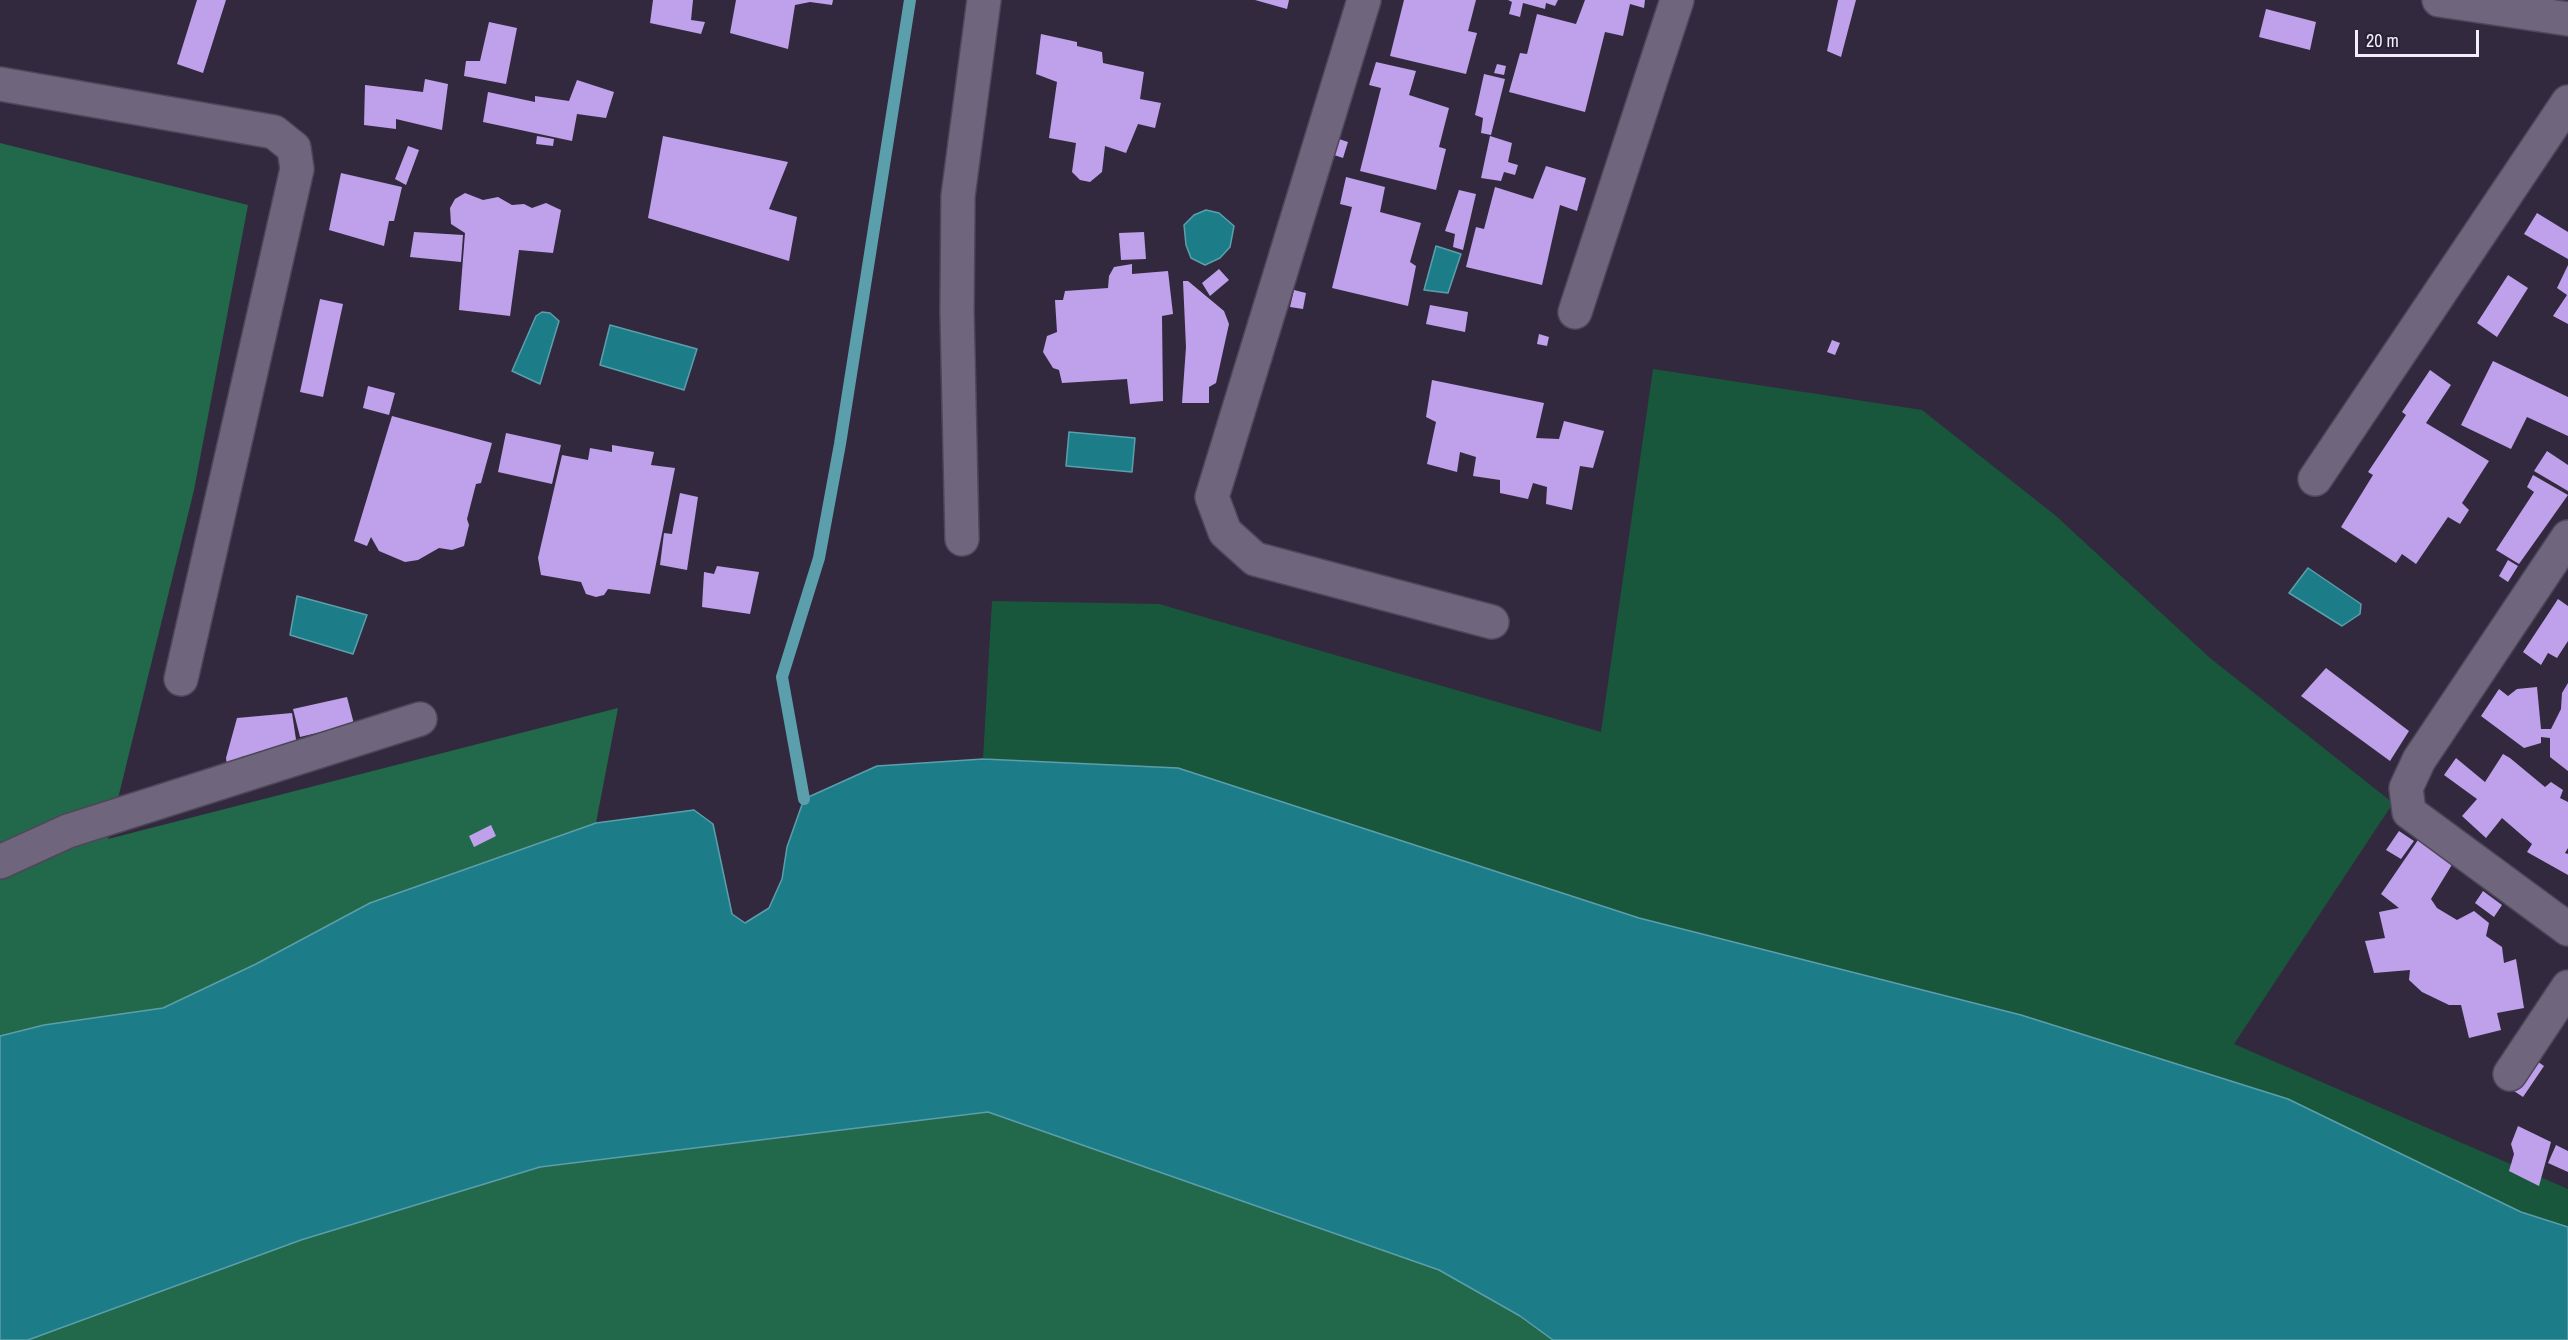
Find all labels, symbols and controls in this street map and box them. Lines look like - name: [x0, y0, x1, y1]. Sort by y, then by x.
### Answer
- scale bar: [2358, 18, 2482, 56]
- text: 20 m: [2366, 28, 2399, 53]

